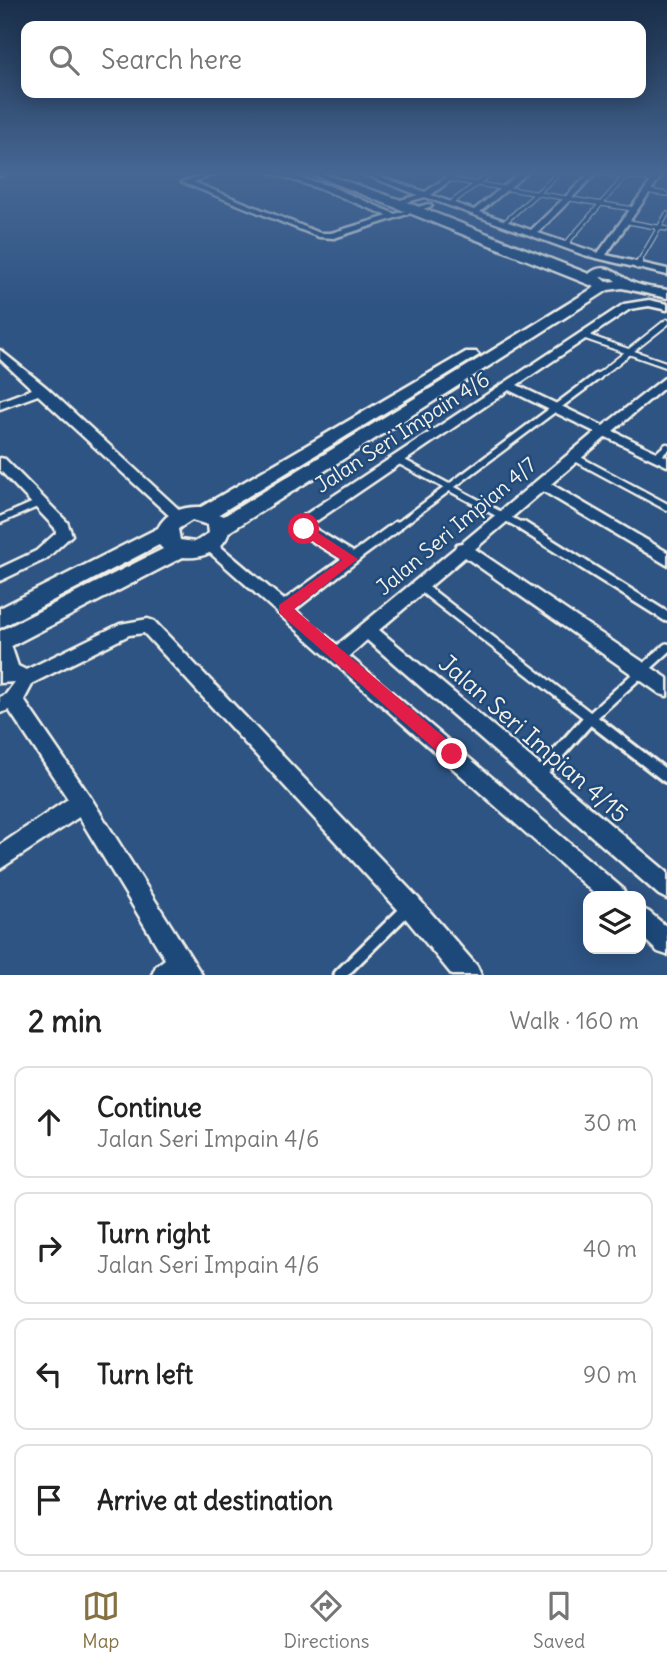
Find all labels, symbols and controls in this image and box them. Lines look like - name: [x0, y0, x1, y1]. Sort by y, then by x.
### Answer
- search box: [21, 21, 646, 98]
- icon: search: [45, 41, 83, 79]
- text: Search here: [101, 43, 242, 76]
- street label: Jalan Seri Impain 4/6: [310, 365, 494, 499]
- street label: Jalan Seri Impian 4/7: [370, 451, 542, 601]
- route start: [288, 513, 319, 544]
- street label: Jalan Seri Impian 4/15: [433, 648, 635, 828]
- route end: [436, 738, 467, 769]
- map controls: [583, 891, 646, 954]
- button: layers: [583, 891, 646, 954]
- text: 2 min: [28, 1002, 102, 1040]
- text: Walk · 160 m: [510, 1006, 639, 1035]
- text: Continue: [97, 1091, 202, 1124]
- icon: ahead: [30, 1103, 68, 1141]
- text: 30 m: [583, 1108, 637, 1137]
- text: Jalan Seri Impain 4/6: [97, 1124, 319, 1153]
- text: Turn right: [97, 1217, 210, 1250]
- icon: right: [30, 1229, 68, 1267]
- text: 40 m: [583, 1234, 637, 1263]
- text: Jalan Seri Impain 4/6: [97, 1250, 319, 1279]
- icon: left: [30, 1355, 68, 1393]
- text: Turn left: [97, 1358, 193, 1391]
- text: 90 m: [583, 1360, 637, 1389]
- icon: arrive: [30, 1481, 68, 1519]
- text: Arrive at destination: [97, 1484, 333, 1517]
- tab: Map: [82, 1587, 120, 1653]
- tab: Directions: [284, 1587, 369, 1653]
- tab: Saved: [533, 1587, 585, 1653]

